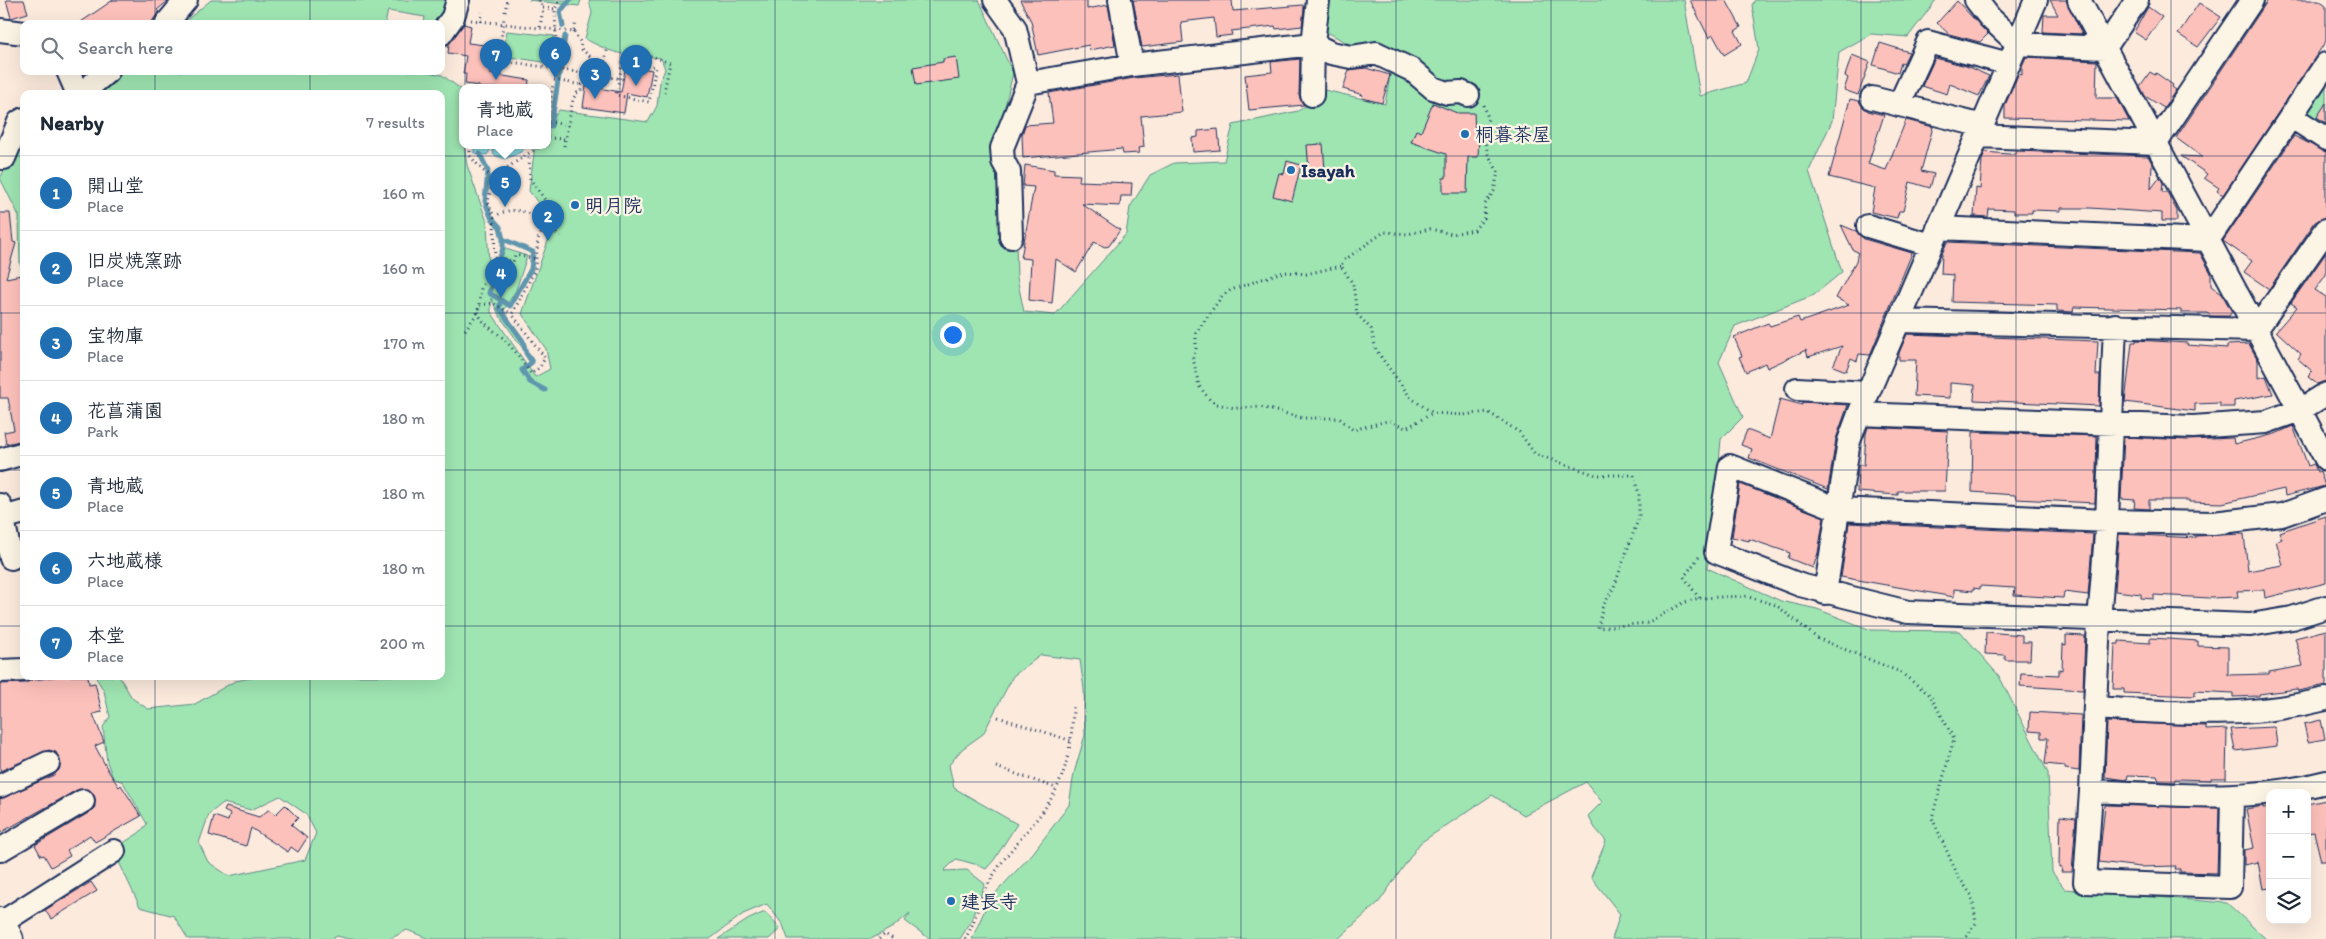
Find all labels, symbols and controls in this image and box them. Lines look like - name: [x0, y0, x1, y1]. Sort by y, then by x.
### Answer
- search box: [20, 20, 445, 75]
- icon: search: [38, 34, 66, 62]
- text: Search here: [78, 36, 173, 59]
- pin: 6: [539, 37, 571, 78]
- pin: 7: [480, 39, 512, 80]
- pin: 1: [620, 45, 652, 86]
- pin: 3: [579, 58, 611, 99]
- popup: [459, 84, 551, 149]
- text: 青地蔵: [476, 98, 534, 121]
- text: Nearby: [40, 110, 104, 135]
- text: 7 results: [366, 113, 425, 132]
- text: Place: [476, 121, 513, 140]
- place label: 桐暮茶屋: [1475, 123, 1551, 146]
- marker: 桐暮茶屋: [1459, 128, 1471, 140]
- place label: Isayah: [1301, 159, 1356, 182]
- marker: Isayah: [1285, 164, 1297, 176]
- pin: 5: [489, 166, 521, 207]
- text: 開山堂: [87, 174, 144, 197]
- text: 1: [52, 184, 60, 203]
- text: 160 m: [382, 184, 425, 203]
- place label: 明月院: [585, 194, 642, 217]
- text: Place: [87, 197, 124, 216]
- marker: 明月院: [569, 199, 581, 211]
- pin: 2: [532, 200, 564, 241]
- text: 旧炭焼窯跡: [87, 249, 182, 272]
- pin: 4: [485, 257, 517, 298]
- text: 2: [52, 259, 60, 278]
- text: 160 m: [382, 259, 425, 278]
- text: Place: [87, 272, 124, 291]
- your location: [940, 322, 966, 348]
- text: 宝物庫: [87, 324, 144, 347]
- text: 3: [52, 334, 60, 353]
- text: 170 m: [383, 334, 425, 353]
- text: Place: [87, 347, 124, 366]
- text: 花菖蒲園: [87, 399, 163, 422]
- text: 4: [51, 409, 61, 428]
- text: 180 m: [382, 409, 425, 428]
- text: Park: [87, 422, 118, 441]
- text: 青地蔵: [87, 474, 144, 497]
- text: 5: [52, 484, 60, 503]
- text: 180 m: [382, 484, 425, 503]
- text: Place: [87, 497, 124, 516]
- text: 六地蔵様: [87, 549, 163, 572]
- text: 6: [52, 559, 60, 578]
- text: 180 m: [382, 559, 425, 578]
- text: Place: [87, 572, 124, 591]
- text: 本堂: [87, 624, 125, 647]
- text: 7: [52, 634, 60, 653]
- text: 200 m: [380, 634, 425, 653]
- text: Place: [87, 647, 124, 666]
- map controls: [2266, 789, 2311, 924]
- button: +: [2266, 789, 2311, 834]
- button: −: [2266, 834, 2311, 879]
- button: layers: [2266, 879, 2311, 924]
- place label: 建長寺: [961, 890, 1018, 913]
- marker: 建長寺: [945, 895, 957, 907]

